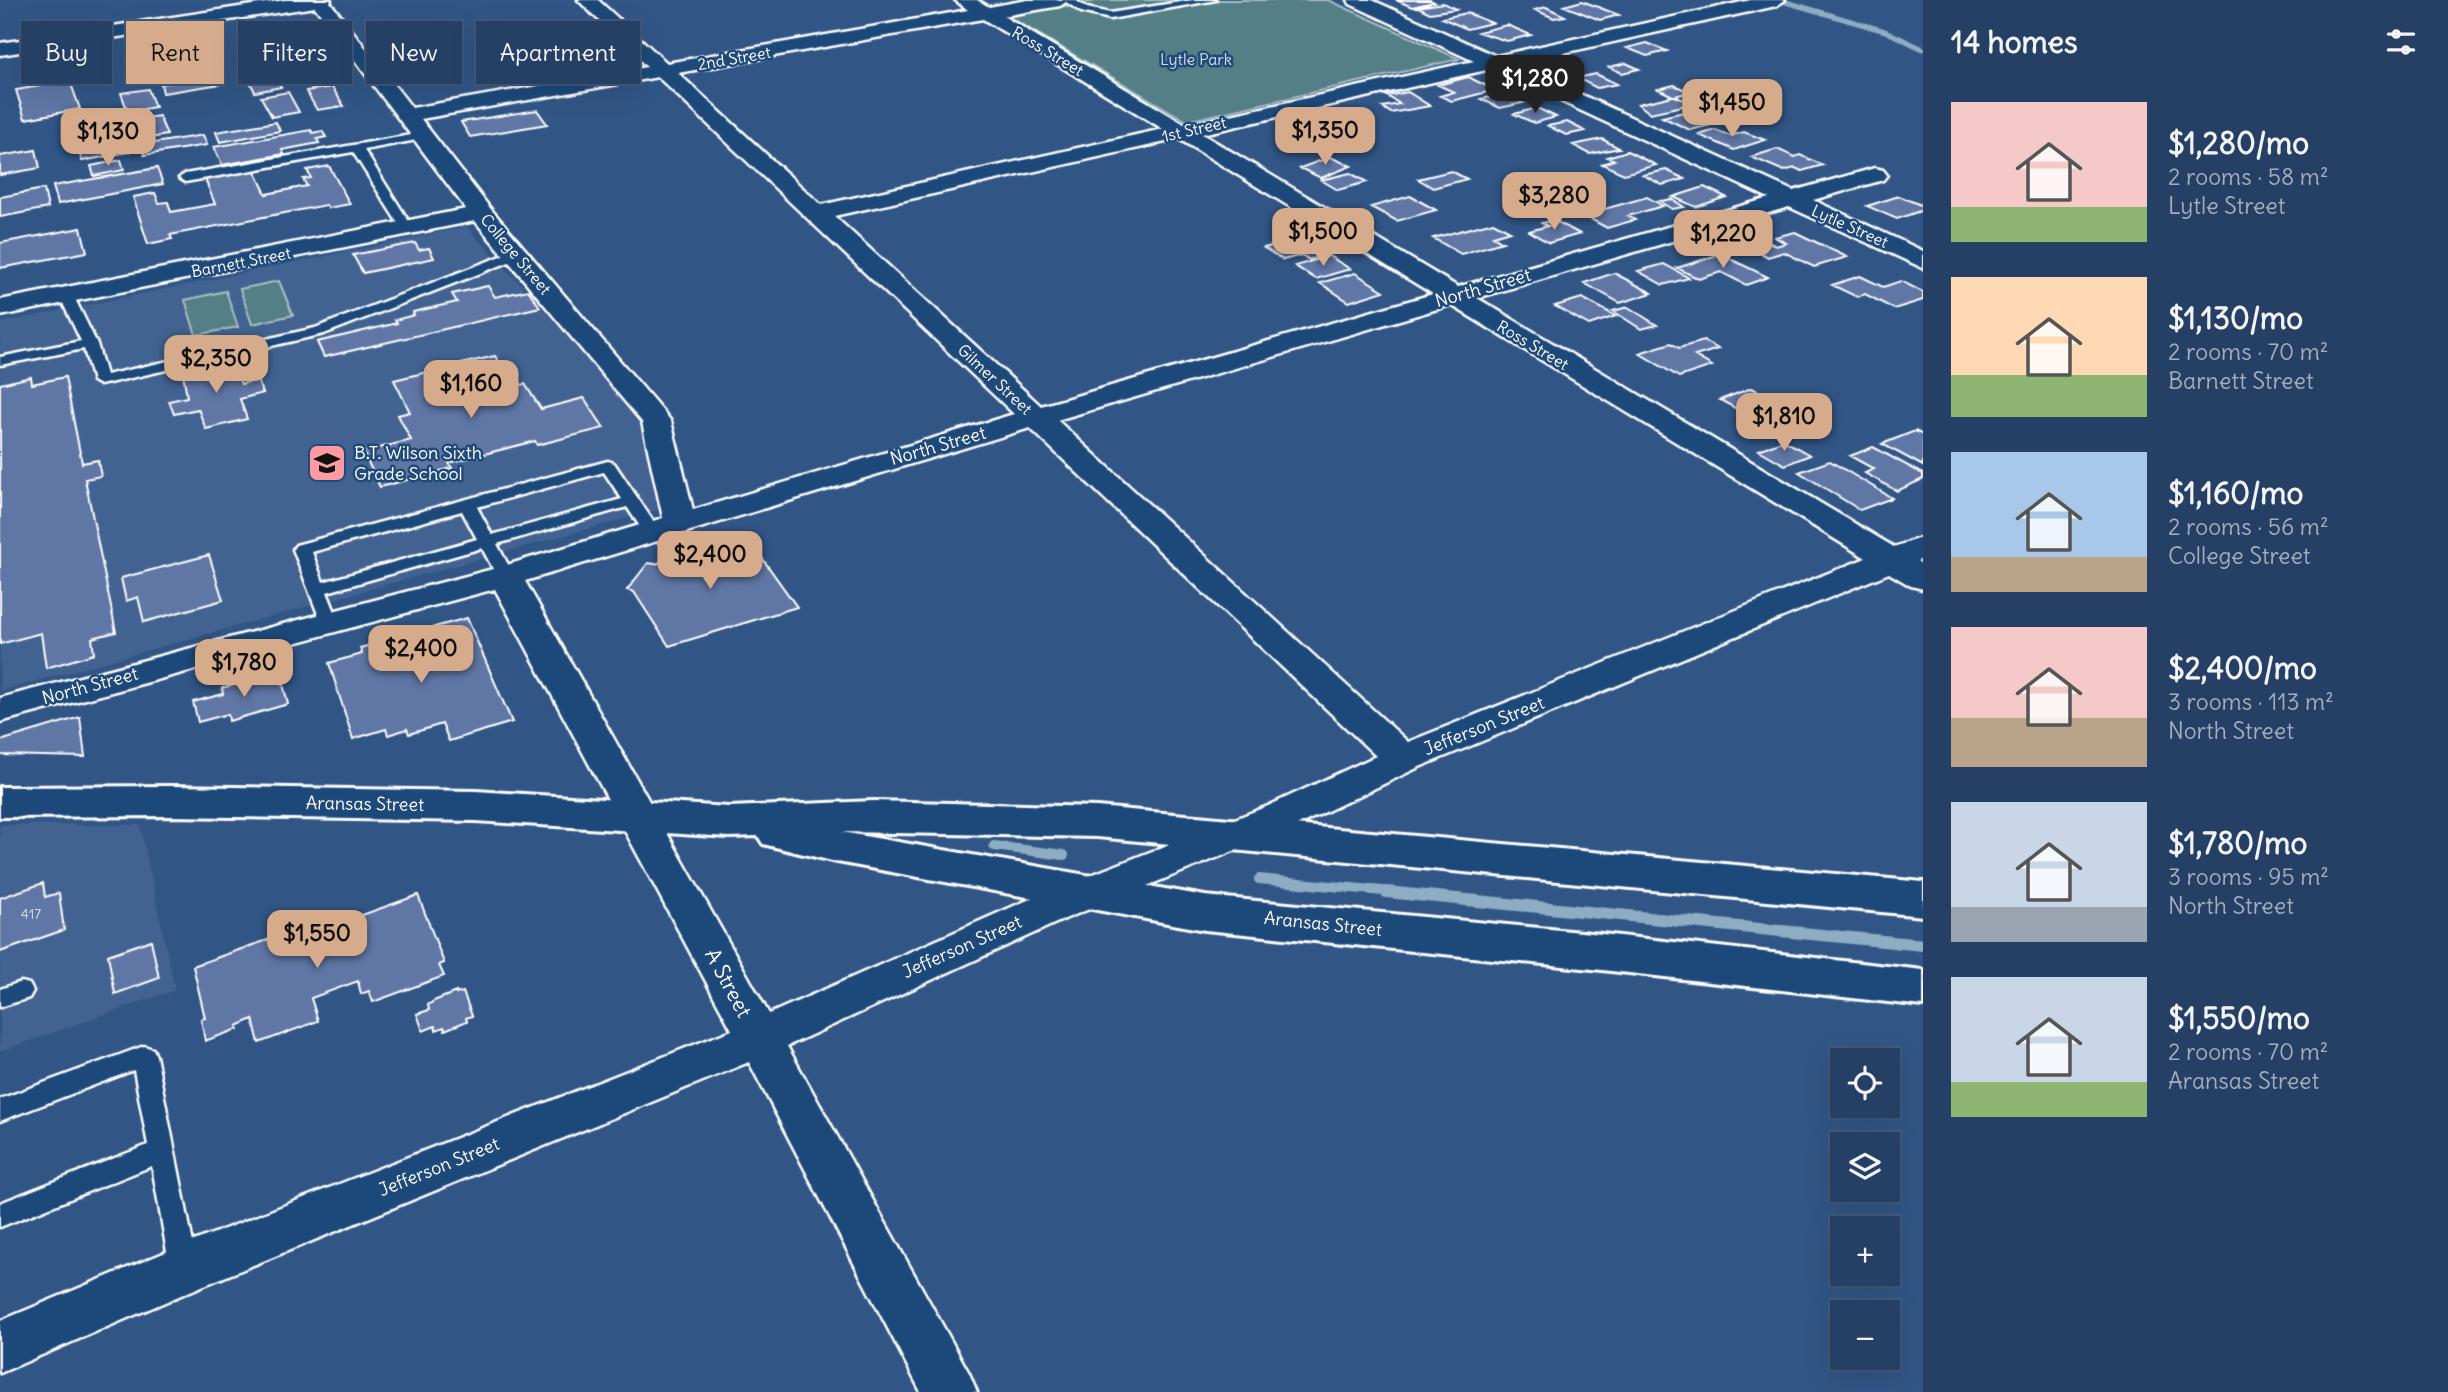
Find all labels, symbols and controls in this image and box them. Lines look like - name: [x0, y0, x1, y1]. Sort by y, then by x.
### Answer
- chip: Buy: [21, 21, 112, 84]
- chip: Rent: [126, 21, 224, 84]
- chip: Filters: [238, 21, 352, 84]
- chip: New: [366, 21, 462, 84]
- chip: Apartment: [476, 21, 640, 84]
- street label: Ross Street: [1009, 22, 1088, 81]
- text: 14 homes: [1951, 23, 2078, 61]
- icon: filters: [2382, 23, 2420, 61]
- street label: 2nd Street: [696, 42, 773, 74]
- park label: Lytle Park: [1160, 49, 1232, 69]
- pin: $1,280: [1478, 55, 1592, 115]
- text: $1,280: [1501, 63, 1569, 92]
- pin: $1,450: [1675, 80, 1789, 139]
- text: $1,450: [1698, 87, 1766, 116]
- pin: $1,130: [51, 108, 165, 168]
- pin: $1,350: [1268, 108, 1382, 167]
- street label: 1st Street: [1160, 112, 1229, 146]
- text: $1,350: [1291, 115, 1359, 144]
- text: $1,130: [77, 116, 139, 145]
- text: $1,280/mo: [2168, 124, 2309, 162]
- icon: home: [2007, 130, 2091, 214]
- text: 2 rooms · 58 m²: [2168, 162, 2329, 191]
- pin: $3,280: [1497, 173, 1611, 232]
- text: $3,280: [1518, 180, 1590, 209]
- text: Lytle Street: [2168, 191, 2285, 220]
- street label: Lytle Street: [1809, 200, 1892, 252]
- pin: $1,500: [1266, 208, 1380, 268]
- street label: College Street: [476, 210, 556, 299]
- pin: $1,220: [1666, 210, 1780, 270]
- text: $1,500: [1288, 216, 1358, 245]
- text: $1,220: [1690, 218, 1756, 247]
- street label: Barnett Street: [189, 242, 293, 281]
- street label: North Street: [1432, 263, 1533, 312]
- text: $1,130/mo: [2168, 299, 2303, 337]
- icon: home: [2007, 305, 2091, 389]
- street label: Ross Street: [1494, 316, 1573, 375]
- pin: $2,350: [159, 336, 273, 395]
- text: 2 rooms · 70 m²: [2168, 337, 2328, 366]
- street label: Gilmer Street: [954, 339, 1037, 419]
- text: $2,350: [180, 343, 252, 372]
- pin: $1,160: [414, 360, 528, 420]
- text: Barnett Street: [2168, 366, 2314, 395]
- text: $1,160: [440, 368, 502, 397]
- pin: $1,810: [1727, 393, 1841, 453]
- text: $1,810: [1752, 401, 1816, 430]
- street label: North Street: [887, 421, 988, 470]
- place label: B.T. Wilson Sixth Grade School: [354, 441, 482, 485]
- school or university icon: B.T. Wilson Sixth Grade School: [306, 442, 348, 484]
- text: $1,160/mo: [2168, 474, 2303, 512]
- icon: home: [2007, 480, 2091, 564]
- text: 2 rooms · 56 m²: [2168, 512, 2329, 541]
- pin: $2,400: [653, 532, 767, 591]
- text: $2,400: [673, 539, 747, 568]
- text: College Street: [2168, 541, 2311, 570]
- pin: $2,400: [364, 626, 478, 685]
- text: $2,400: [384, 633, 458, 662]
- pin: $1,780: [187, 640, 301, 699]
- text: $1,780: [211, 647, 277, 676]
- text: $2,400/mo: [2168, 649, 2317, 687]
- icon: home: [2007, 655, 2091, 739]
- street label: North Street: [39, 662, 140, 709]
- text: 3 rooms · 113 m²: [2168, 687, 2334, 716]
- street label: Jefferson Street: [1420, 691, 1548, 760]
- text: North Street: [2168, 716, 2294, 745]
- street label: Aransas Street: [306, 791, 424, 816]
- text: $1,780/mo: [2168, 824, 2307, 862]
- icon: home: [2007, 830, 2091, 914]
- text: 3 rooms · 95 m²: [2168, 862, 2329, 891]
- text: North Street: [2168, 891, 2294, 920]
- house number: 417: [21, 905, 41, 923]
- street label: Aransas Street: [1263, 906, 1383, 941]
- street label: Jefferson Street: [899, 910, 1025, 983]
- pin: $1,550: [260, 911, 374, 970]
- text: $1,550: [283, 918, 351, 947]
- street label: A Street: [699, 944, 758, 1022]
- text: $1,550/mo: [2168, 999, 2310, 1037]
- icon: home: [2007, 1005, 2091, 1089]
- text: 2 rooms · 70 m²: [2168, 1037, 2328, 1066]
- map controls: [1830, 1048, 1900, 1370]
- button: locate: [1830, 1048, 1900, 1118]
- text: Aransas Street: [2168, 1066, 2319, 1095]
- street label: Jefferson Street: [375, 1132, 503, 1201]
- button: layers: [1830, 1132, 1900, 1202]
- button: +: [1830, 1216, 1900, 1286]
- button: −: [1830, 1300, 1900, 1370]

